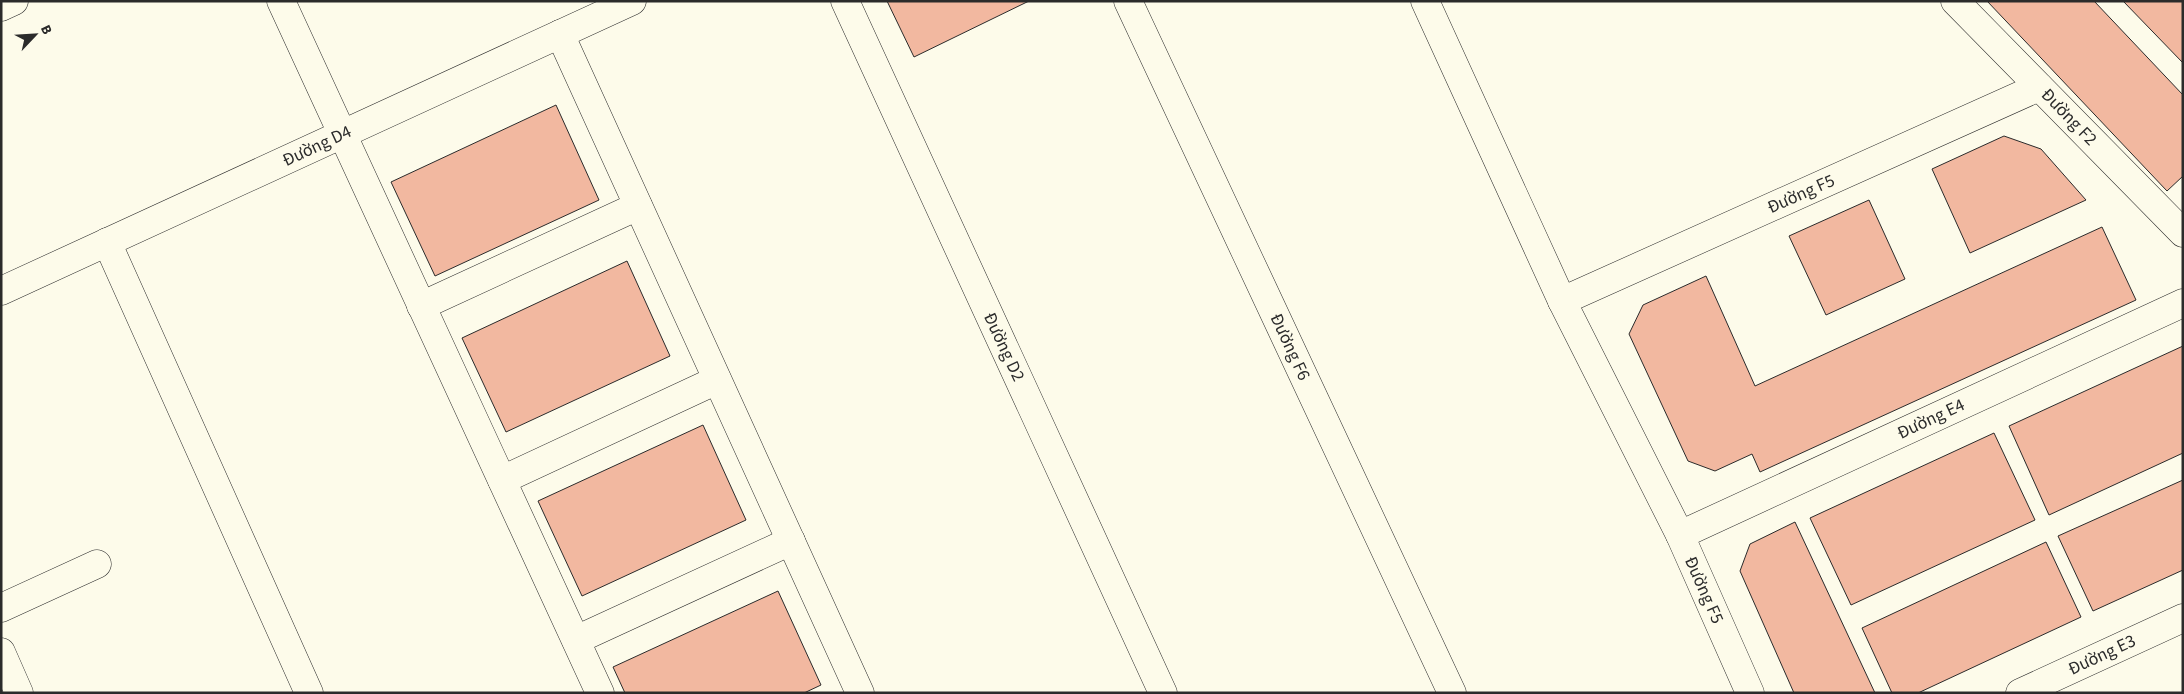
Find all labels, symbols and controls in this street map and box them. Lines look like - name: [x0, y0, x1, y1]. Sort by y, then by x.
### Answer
- north arrow: [10, 10, 60, 60]
- text: B: [35, 22, 57, 38]
- street label: Đường F2: [2035, 83, 2103, 151]
- street label: Đường D4: [278, 119, 356, 173]
- street label: Đường F5: [1763, 168, 1839, 220]
- street label: Đường D2: [977, 308, 1031, 386]
- street label: Đường F6: [1264, 309, 1316, 385]
- street label: Đường E4: [1893, 392, 1969, 446]
- street label: Đường F5: [1678, 552, 1730, 628]
- street label: Đường E3: [2064, 628, 2140, 682]

